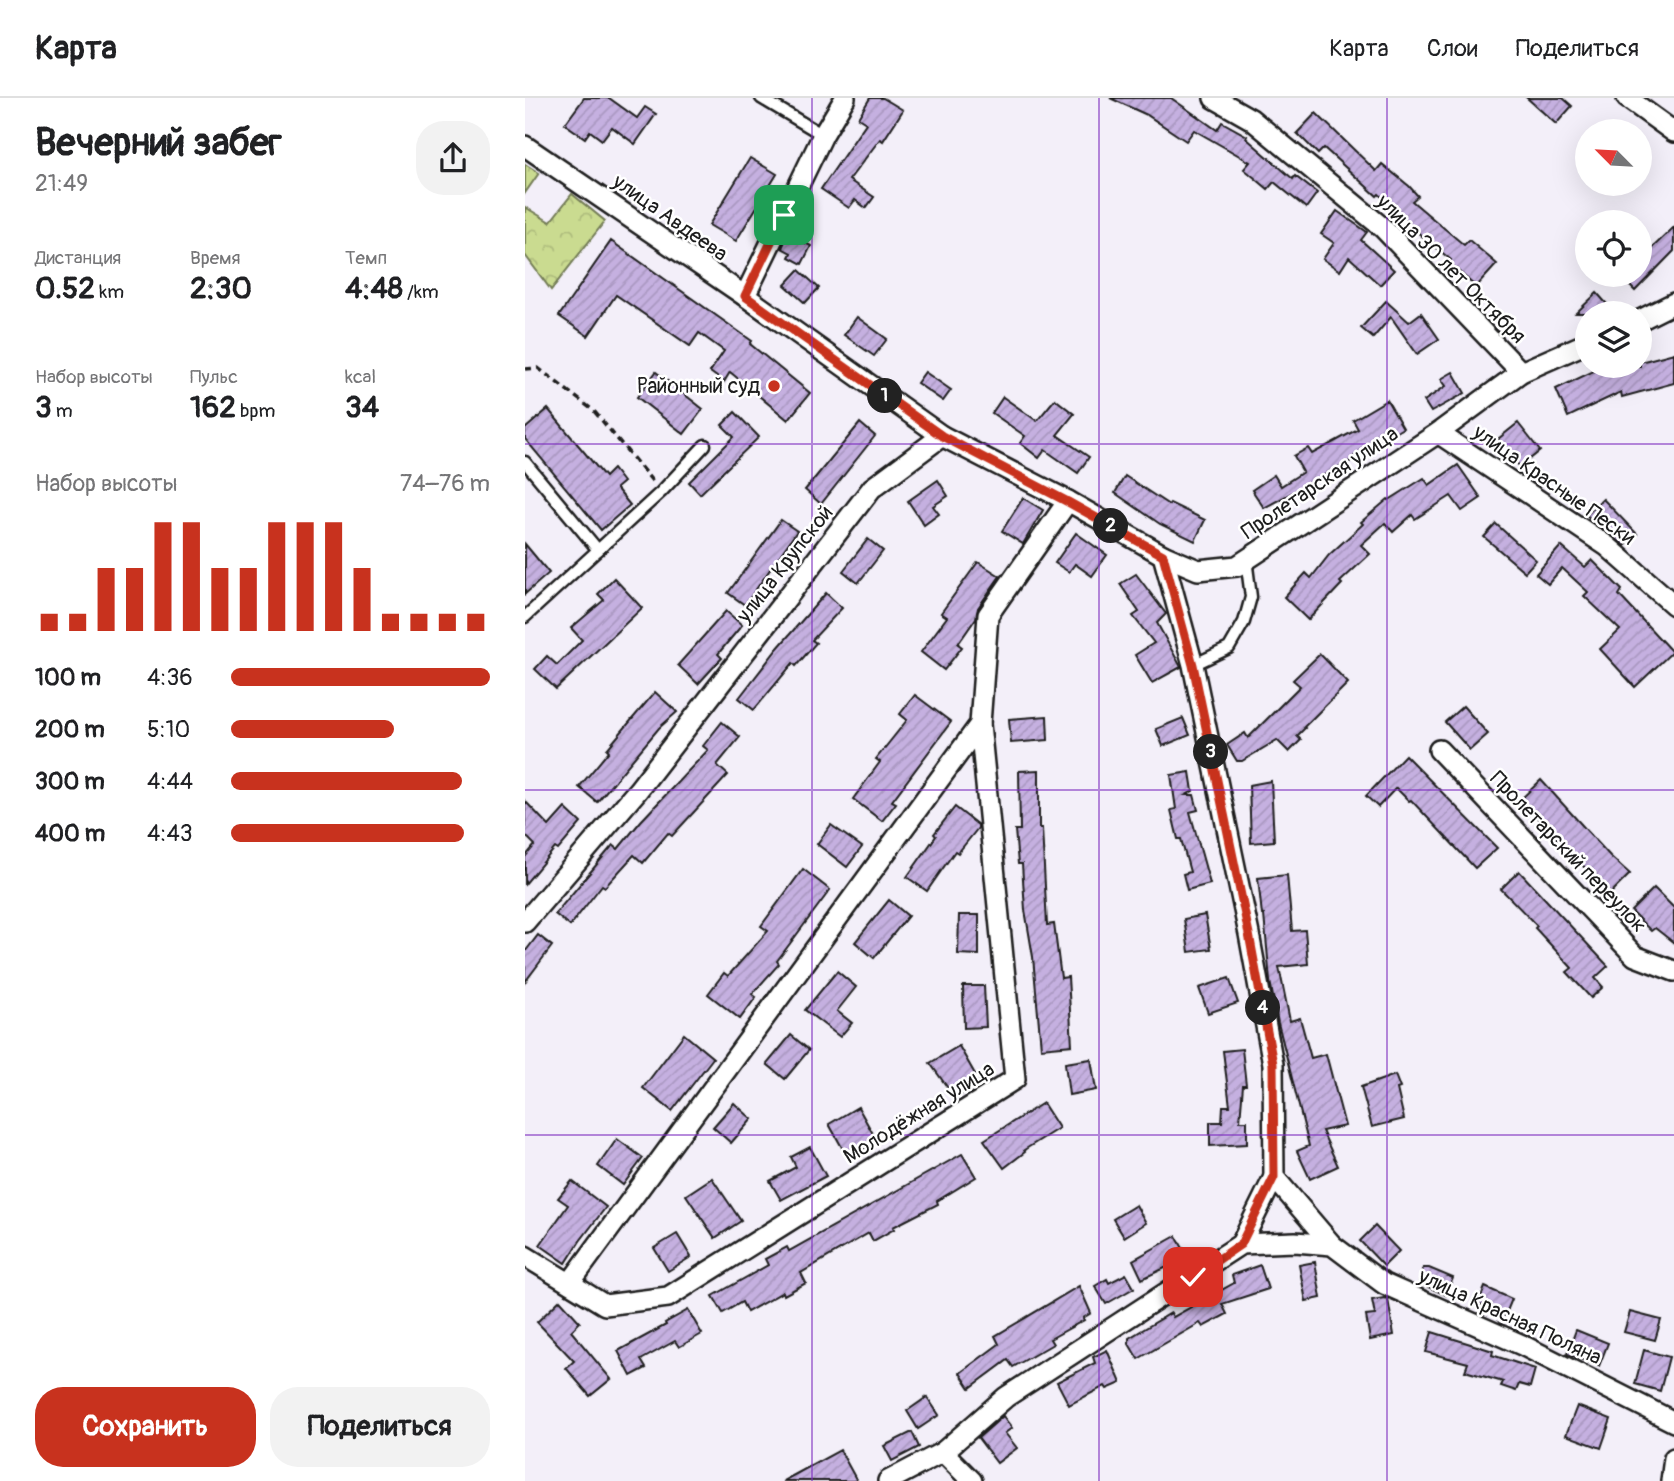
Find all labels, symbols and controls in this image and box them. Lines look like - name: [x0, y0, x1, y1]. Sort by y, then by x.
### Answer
- text: Карта: [35, 28, 117, 69]
- text: Карта: [1329, 34, 1389, 63]
- text: Слои: [1427, 34, 1478, 63]
- text: Поделиться: [1516, 34, 1639, 63]
- text: Вечерний забег: [35, 119, 282, 167]
- north arrow: [1575, 119, 1652, 196]
- map controls: [1575, 119, 1652, 378]
- button: share: [416, 121, 490, 195]
- street label: улица Авдеева: [606, 168, 733, 268]
- text: 21:49: [35, 169, 88, 198]
- pin: [754, 185, 814, 245]
- street label: улица 30 лет Октября: [1370, 188, 1531, 349]
- icon: arrive: [765, 196, 803, 234]
- button: locate: [1575, 210, 1652, 287]
- text: Дистанция: [35, 246, 121, 270]
- text: Время: [190, 246, 241, 270]
- text: Темп: [345, 246, 387, 270]
- text: 0.52: [35, 270, 95, 307]
- text: 2:30: [190, 270, 252, 307]
- text: 4:48: [345, 270, 403, 307]
- text: km: [95, 280, 124, 304]
- text: /km: [403, 280, 439, 304]
- button: layers: [1575, 301, 1652, 378]
- text: Набор высоты: [35, 365, 153, 389]
- text: Пульс: [190, 365, 238, 389]
- text: kcal: [345, 365, 376, 389]
- place label: Районный суд: [637, 373, 760, 400]
- marker: Районный суд: [766, 378, 782, 394]
- pin: 1: [867, 378, 903, 414]
- text: 1: [881, 383, 888, 407]
- text: 3: [35, 389, 52, 426]
- text: 162: [190, 389, 236, 426]
- text: 34: [345, 389, 379, 426]
- text: m: [52, 399, 73, 423]
- text: bpm: [236, 399, 275, 423]
- street label: улица Красные Пески: [1467, 418, 1640, 551]
- street label: Пролетарская улица: [1236, 421, 1404, 545]
- text: Набор высоты: [35, 469, 177, 498]
- text: 74–76 m: [400, 469, 490, 498]
- street label: улица Крупской: [730, 500, 839, 629]
- pin: 2: [1093, 508, 1129, 544]
- text: 2: [1105, 513, 1116, 537]
- text: 100 m: [35, 663, 101, 692]
- text: 4:36: [147, 663, 193, 692]
- text: 200 m: [35, 715, 105, 744]
- text: 5:10: [147, 715, 190, 744]
- pin: 3: [1193, 734, 1229, 770]
- text: 3: [1205, 739, 1216, 763]
- street label: Пролетарский переулок: [1484, 766, 1652, 939]
- text: 300 m: [35, 767, 105, 796]
- text: 4:44: [147, 767, 193, 796]
- text: 400 m: [35, 819, 105, 848]
- text: 4:43: [147, 819, 193, 848]
- pin: 4: [1245, 990, 1281, 1026]
- text: 4: [1257, 995, 1268, 1019]
- street label: Молодёжная улица: [838, 1056, 1000, 1170]
- pin: [1163, 1247, 1223, 1307]
- icon: check: [1174, 1258, 1212, 1296]
- street label: улица Красная Поляна: [1413, 1262, 1606, 1371]
- button: Сохранить: [35, 1387, 256, 1467]
- button: Поделиться: [270, 1387, 490, 1467]

